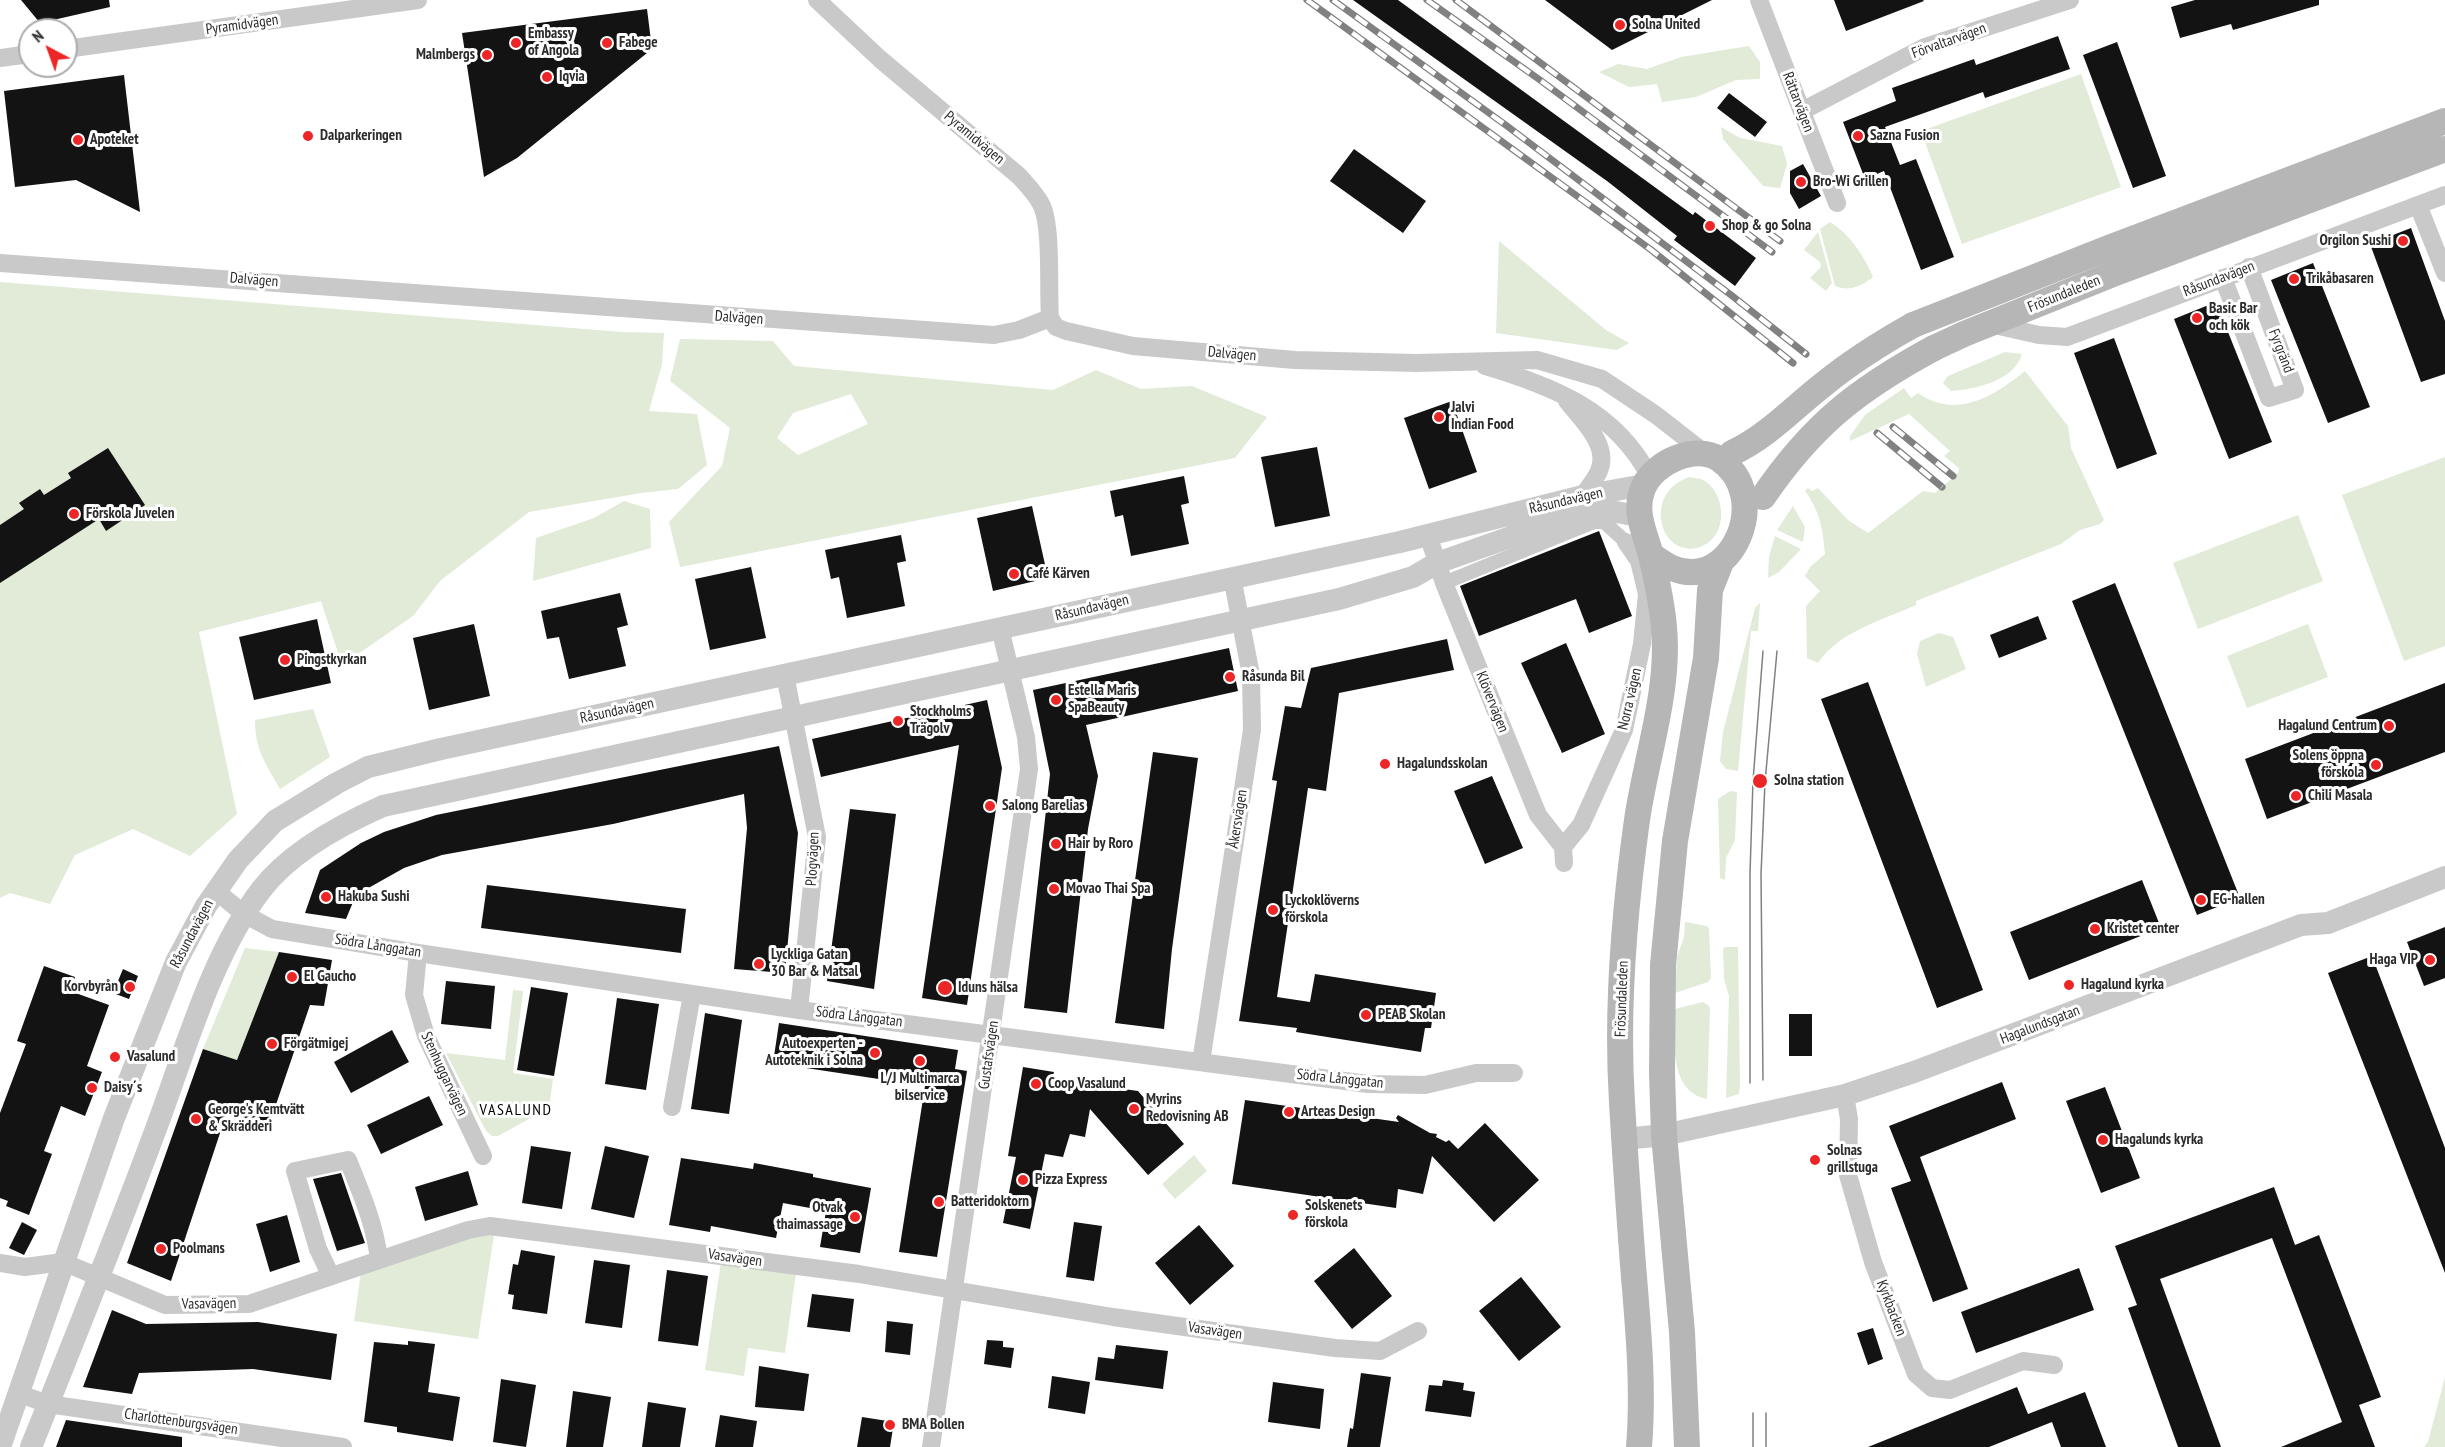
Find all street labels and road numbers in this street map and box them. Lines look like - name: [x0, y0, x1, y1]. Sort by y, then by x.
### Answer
- street label: Pyramidvägen: [205, 11, 279, 39]
- street label: Förvaltarvägen: [1910, 19, 1988, 63]
- street label: Rättarvägen: [1778, 70, 1818, 134]
- street label: Pyramidvägen: [940, 108, 1008, 168]
- street label: Råsundavägen: [2181, 257, 2257, 301]
- street label: Dalvägen: [229, 269, 279, 291]
- street label: Frösundaleden: [2025, 271, 2103, 317]
- street label: Dalvägen: [714, 307, 764, 329]
- street label: Fyrgränd: [2264, 326, 2298, 376]
- street label: Dalvägen: [1207, 343, 1257, 365]
- street label: Råsundavägen: [1527, 484, 1605, 518]
- street label: Råsundavägen: [1053, 591, 1131, 625]
- street label: Norra vägen: [1614, 666, 1646, 732]
- street label: Klövervägen: [1472, 669, 1512, 735]
- street label: Råsundavägen: [578, 694, 656, 728]
- street label: Åkersvägen: [1224, 788, 1252, 850]
- street label: Plogvägen: [803, 831, 823, 887]
- street label: Råsundavägen: [166, 897, 218, 971]
- street label: Södra Långgatan: [334, 930, 422, 962]
- street label: Frösundaleden: [1612, 961, 1632, 1037]
- street label: Hagalundsgatan: [1998, 1002, 2082, 1048]
- street label: Södra Långgatan: [815, 1003, 903, 1031]
- street label: Gustafsvägen: [975, 1020, 1003, 1090]
- street label: Stenhuggarvägen: [417, 1029, 471, 1119]
- street label: Södra Långgatan: [1296, 1065, 1384, 1093]
- street label: Vasavägen: [707, 1245, 763, 1271]
- street label: Kyrkbacken: [1872, 1277, 1910, 1339]
- street label: Vasavägen: [182, 1295, 236, 1313]
- street label: Vasavägen: [1187, 1318, 1243, 1344]
- street label: Charlottenburgsvägen: [123, 1405, 239, 1439]

